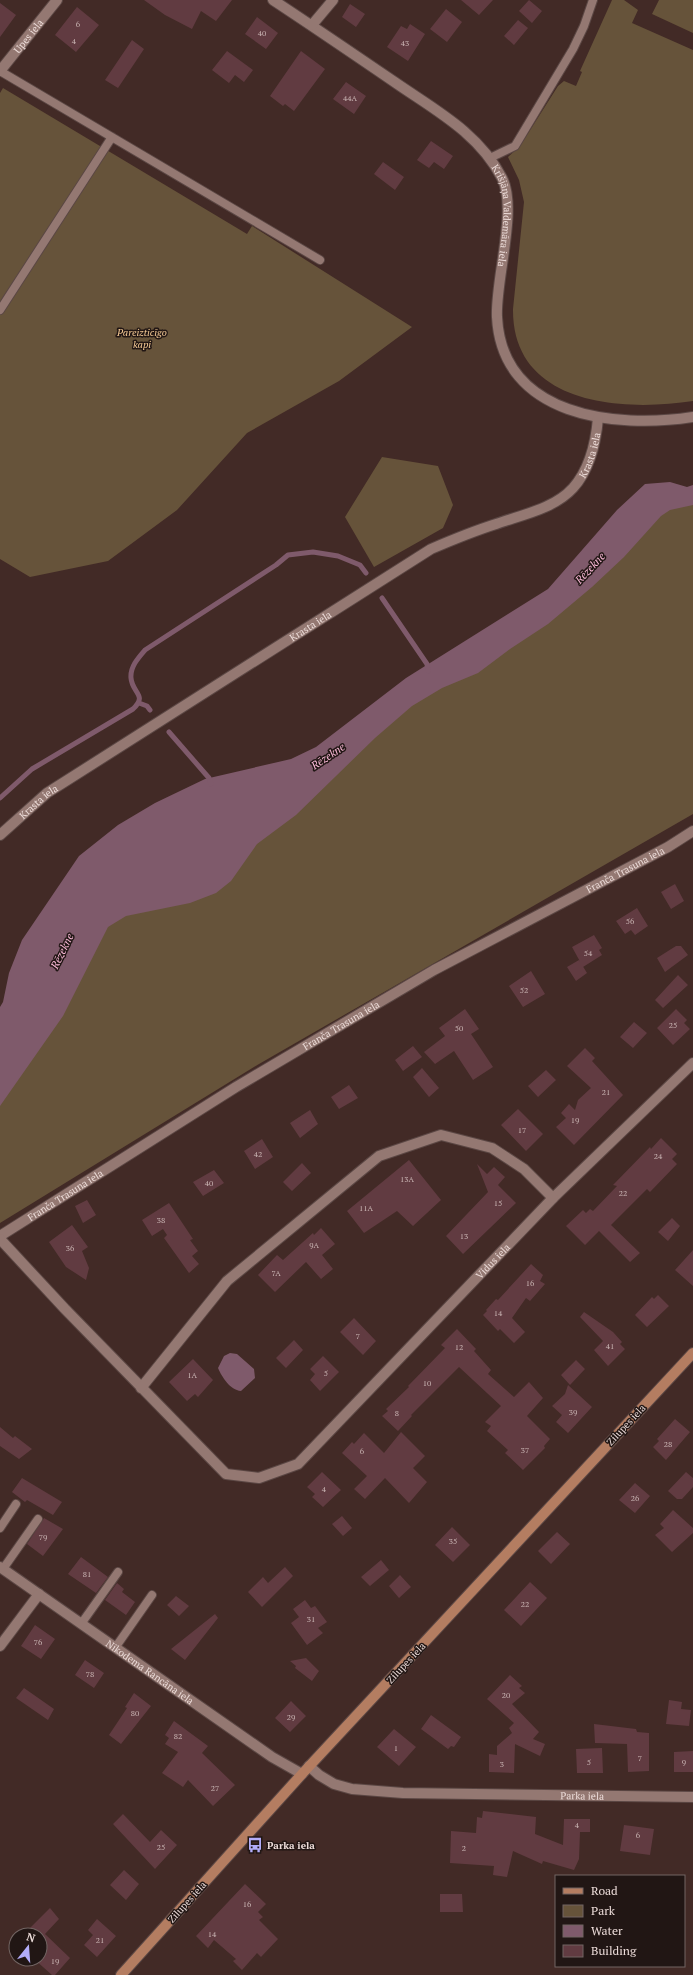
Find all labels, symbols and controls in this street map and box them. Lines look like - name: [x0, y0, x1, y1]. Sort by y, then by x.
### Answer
- street label: Upes iela: [10, 16, 46, 56]
- house number: 6: [76, 19, 81, 29]
- house number: 40: [258, 28, 266, 38]
- house number: 4: [72, 36, 77, 46]
- house number: 43: [401, 38, 409, 48]
- house number: 44A: [343, 93, 358, 103]
- street label: Krišjāņa Valdemāra iela: [489, 162, 514, 268]
- park label: Pareizticīgo kapi: [116, 326, 167, 351]
- street label: Krasta iela: [576, 431, 603, 480]
- water label: Rēzekne: [571, 549, 608, 587]
- street label: Krasta iela: [287, 608, 334, 644]
- water label: Rēzekne: [308, 740, 348, 773]
- street label: Krasta iela: [16, 781, 60, 822]
- street label: Franča Trasuna iela: [584, 844, 667, 896]
- house number: 56: [626, 916, 635, 926]
- water label: Rēzekne: [47, 931, 77, 972]
- house number: 54: [584, 948, 593, 958]
- house number: 52: [520, 985, 528, 995]
- street label: Franča Trasuna iela: [300, 997, 382, 1053]
- house number: 25: [669, 1020, 677, 1030]
- house number: 50: [455, 1023, 463, 1033]
- house number: 21: [602, 1087, 610, 1097]
- house number: 19: [571, 1115, 579, 1125]
- house number: 17: [518, 1125, 526, 1135]
- house number: 42: [254, 1149, 262, 1159]
- house number: 24: [654, 1151, 663, 1161]
- street label: Franča Trasuna iela: [25, 1166, 105, 1224]
- house number: 13A: [400, 1174, 415, 1184]
- house number: 40: [205, 1178, 213, 1188]
- house number: 22: [619, 1188, 627, 1198]
- house number: 15: [494, 1198, 502, 1208]
- house number: 11A: [359, 1203, 374, 1213]
- house number: 38: [157, 1215, 165, 1225]
- house number: 13: [460, 1231, 468, 1241]
- house number: 9A: [309, 1240, 319, 1250]
- street label: Vidus iela: [473, 1241, 513, 1281]
- house number: 36: [66, 1243, 75, 1253]
- house number: 7A: [271, 1268, 281, 1278]
- house number: 16: [526, 1278, 535, 1288]
- house number: 14: [494, 1308, 503, 1318]
- house number: 7: [356, 1331, 360, 1341]
- house number: 41: [606, 1341, 614, 1351]
- house number: 12: [455, 1342, 463, 1352]
- house number: 5: [324, 1368, 328, 1378]
- house number: 1A: [187, 1370, 197, 1380]
- house number: 10: [423, 1378, 431, 1388]
- street label: Zilupes iela: [604, 1402, 648, 1448]
- house number: 39: [569, 1407, 577, 1417]
- house number: 8: [395, 1408, 399, 1418]
- house number: 28: [664, 1439, 672, 1449]
- house number: 37: [521, 1445, 529, 1455]
- house number: 6: [360, 1446, 365, 1456]
- house number: 4: [322, 1484, 327, 1494]
- house number: 26: [631, 1493, 640, 1503]
- house number: 79: [39, 1532, 47, 1542]
- house number: 35: [449, 1536, 457, 1546]
- house number: 81: [83, 1569, 91, 1579]
- house number: 22: [521, 1599, 529, 1609]
- house number: 31: [307, 1614, 315, 1624]
- house number: 76: [34, 1637, 43, 1647]
- street label: Nikodema Rancāna iela: [104, 1637, 197, 1707]
- street label: Zilupes iela: [384, 1640, 428, 1686]
- house number: 78: [86, 1669, 94, 1679]
- house number: 20: [502, 1690, 510, 1700]
- house number: 80: [131, 1708, 139, 1718]
- house number: 29: [287, 1712, 295, 1722]
- house number: 82: [174, 1731, 182, 1741]
- house number: 1: [394, 1743, 398, 1753]
- house number: 7: [638, 1753, 642, 1763]
- house number: 5: [587, 1757, 591, 1767]
- house number: 9: [682, 1757, 686, 1767]
- house number: 3: [500, 1759, 504, 1769]
- house number: 27: [211, 1783, 219, 1793]
- street label: Parka iela: [560, 1789, 604, 1802]
- house number: 4: [575, 1820, 580, 1830]
- house number: 6: [636, 1830, 641, 1840]
- bus stop icon: Parka iela: [246, 1836, 264, 1854]
- place label: Parka iela: [267, 1839, 315, 1852]
- house number: 25: [157, 1842, 165, 1852]
- house number: 2: [462, 1843, 466, 1853]
- legend: [555, 1875, 685, 1967]
- street label: Zilupes iela: [165, 1879, 209, 1925]
- text: Road: [591, 1883, 618, 1898]
- house number: 16: [243, 1899, 252, 1909]
- text: Park: [591, 1903, 616, 1918]
- text: Water: [591, 1923, 623, 1938]
- north arrow: [8, 1927, 48, 1967]
- house number: 14: [208, 1929, 217, 1939]
- text: N: [25, 1930, 38, 1946]
- house number: 21: [96, 1935, 104, 1945]
- text: Building: [591, 1943, 637, 1958]
- house number: 19: [51, 1956, 59, 1966]

